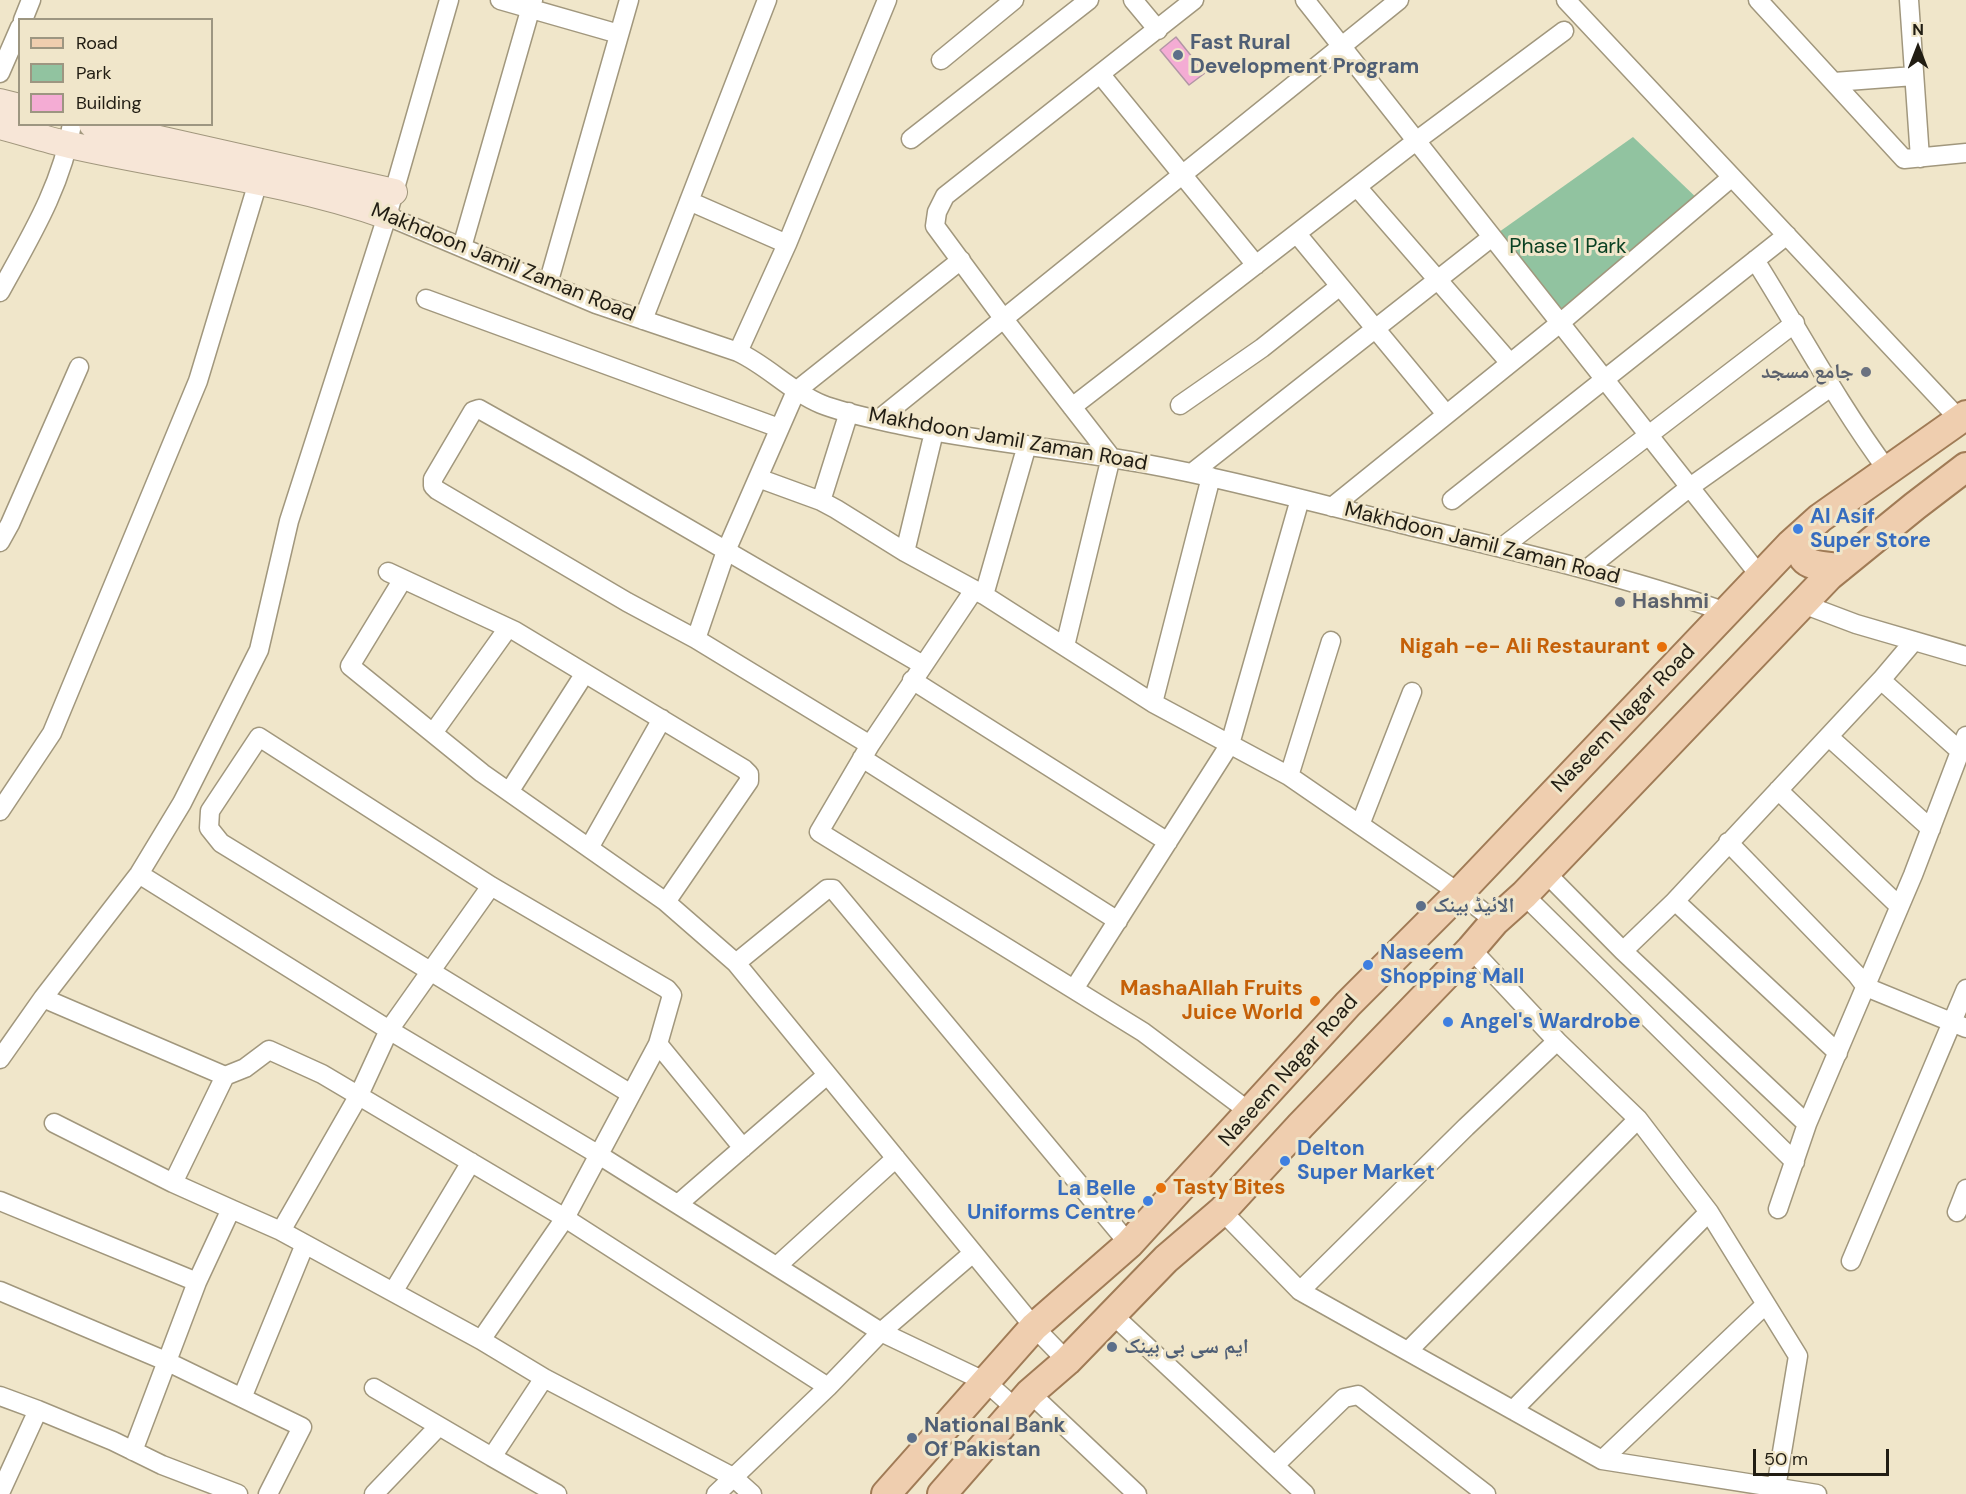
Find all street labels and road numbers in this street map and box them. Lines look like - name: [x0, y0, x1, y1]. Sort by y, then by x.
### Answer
- street label: Makhdoon Jamil Zaman Road: [367, 198, 639, 328]
- street label: Makhdoon Jamil Zaman Road: [867, 403, 1149, 477]
- street label: Makhdoon Jamil Zaman Road: [1342, 498, 1622, 590]
- street label: Naseem Nagar Road: [1547, 640, 1701, 798]
- street label: Naseem Nagar Road: [1214, 990, 1364, 1152]

